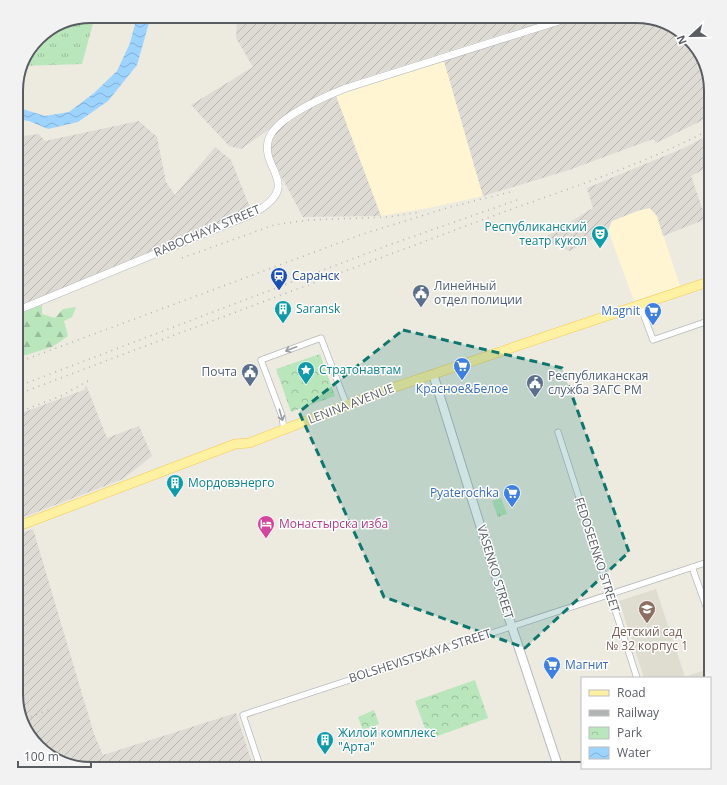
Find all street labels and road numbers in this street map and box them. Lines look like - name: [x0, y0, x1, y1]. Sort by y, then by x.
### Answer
- street label: RABOCHAYA STREET: [151, 200, 263, 261]
- street label: LENINA AVENUE: [305, 379, 396, 428]
- street label: FEDOSEENKO STREET: [571, 495, 624, 615]
- street label: VASENKO STREET: [473, 523, 518, 621]
- street label: BOLSHEVISTSKAYA STREET: [347, 624, 494, 687]

